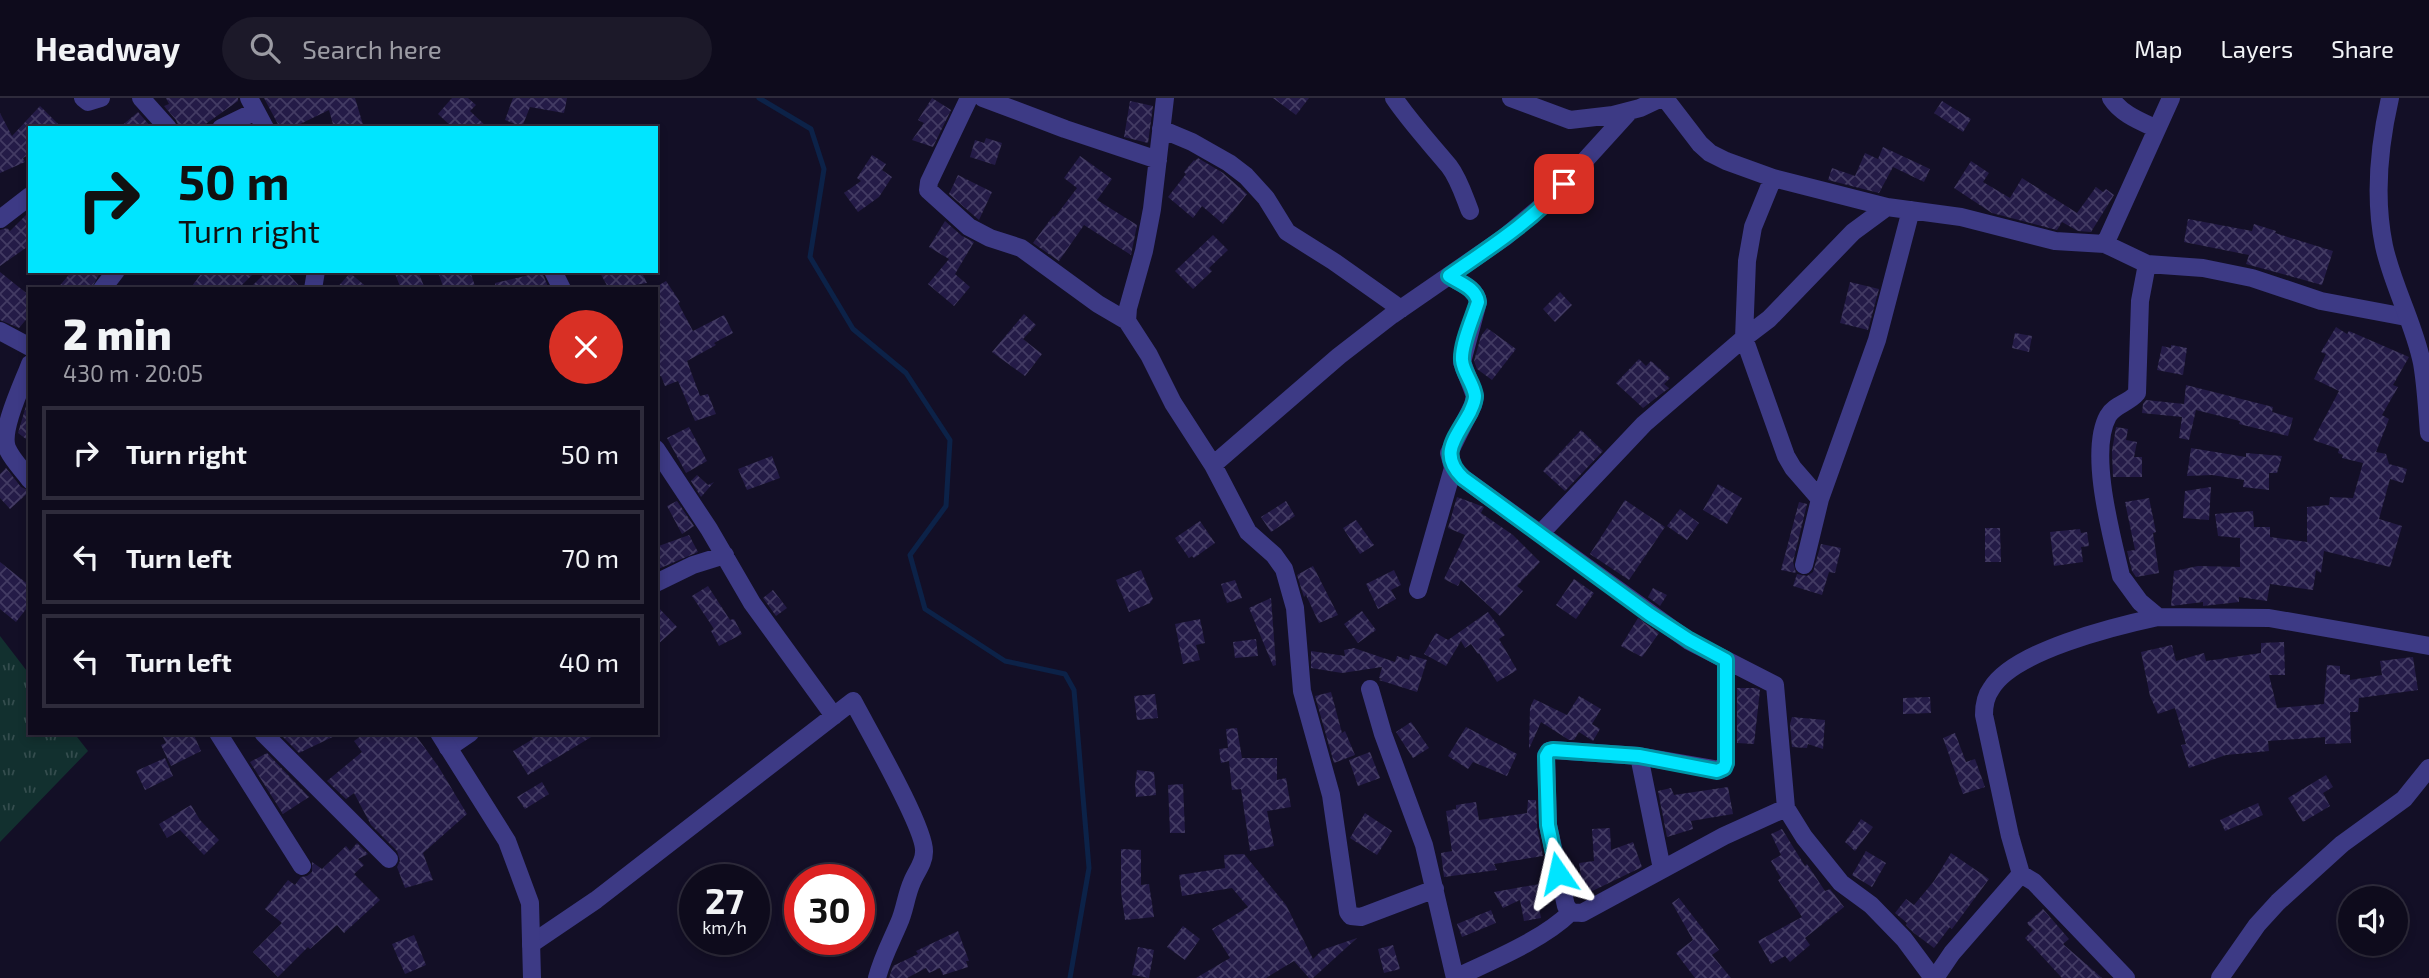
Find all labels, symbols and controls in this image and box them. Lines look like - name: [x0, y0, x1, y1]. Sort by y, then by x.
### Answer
- search box: [222, 17, 712, 80]
- text: Headway: [35, 28, 180, 68]
- icon: search: [246, 29, 284, 67]
- text: Search here: [302, 33, 442, 64]
- text: Map: [2134, 34, 2182, 63]
- text: Layers: [2220, 34, 2293, 63]
- text: Share: [2331, 34, 2394, 63]
- text: 50 m: [178, 151, 290, 210]
- icon: right: [63, 154, 154, 245]
- pin: [1534, 154, 1594, 214]
- icon: arrive: [1545, 165, 1583, 203]
- text: Turn right: [178, 211, 320, 249]
- text: 2 min: [63, 308, 172, 358]
- button: close: [549, 310, 623, 384]
- text: 430 m · 20:05: [63, 359, 203, 387]
- icon: right: [67, 434, 105, 472]
- text: Turn right: [126, 438, 247, 469]
- text: 50 m: [561, 438, 619, 469]
- icon: left: [67, 538, 105, 576]
- text: Turn left: [126, 542, 232, 573]
- text: 70 m: [561, 542, 619, 573]
- icon: left: [67, 642, 105, 680]
- text: Turn left: [126, 646, 232, 677]
- text: 40 m: [559, 646, 619, 677]
- position arrow: [1521, 836, 1595, 910]
- speed limit sign: 30: [784, 864, 875, 955]
- text: 27: [705, 879, 744, 921]
- map controls: [2338, 886, 2408, 956]
- button: sound: [2338, 886, 2408, 956]
- text: km/h: [702, 916, 747, 938]

